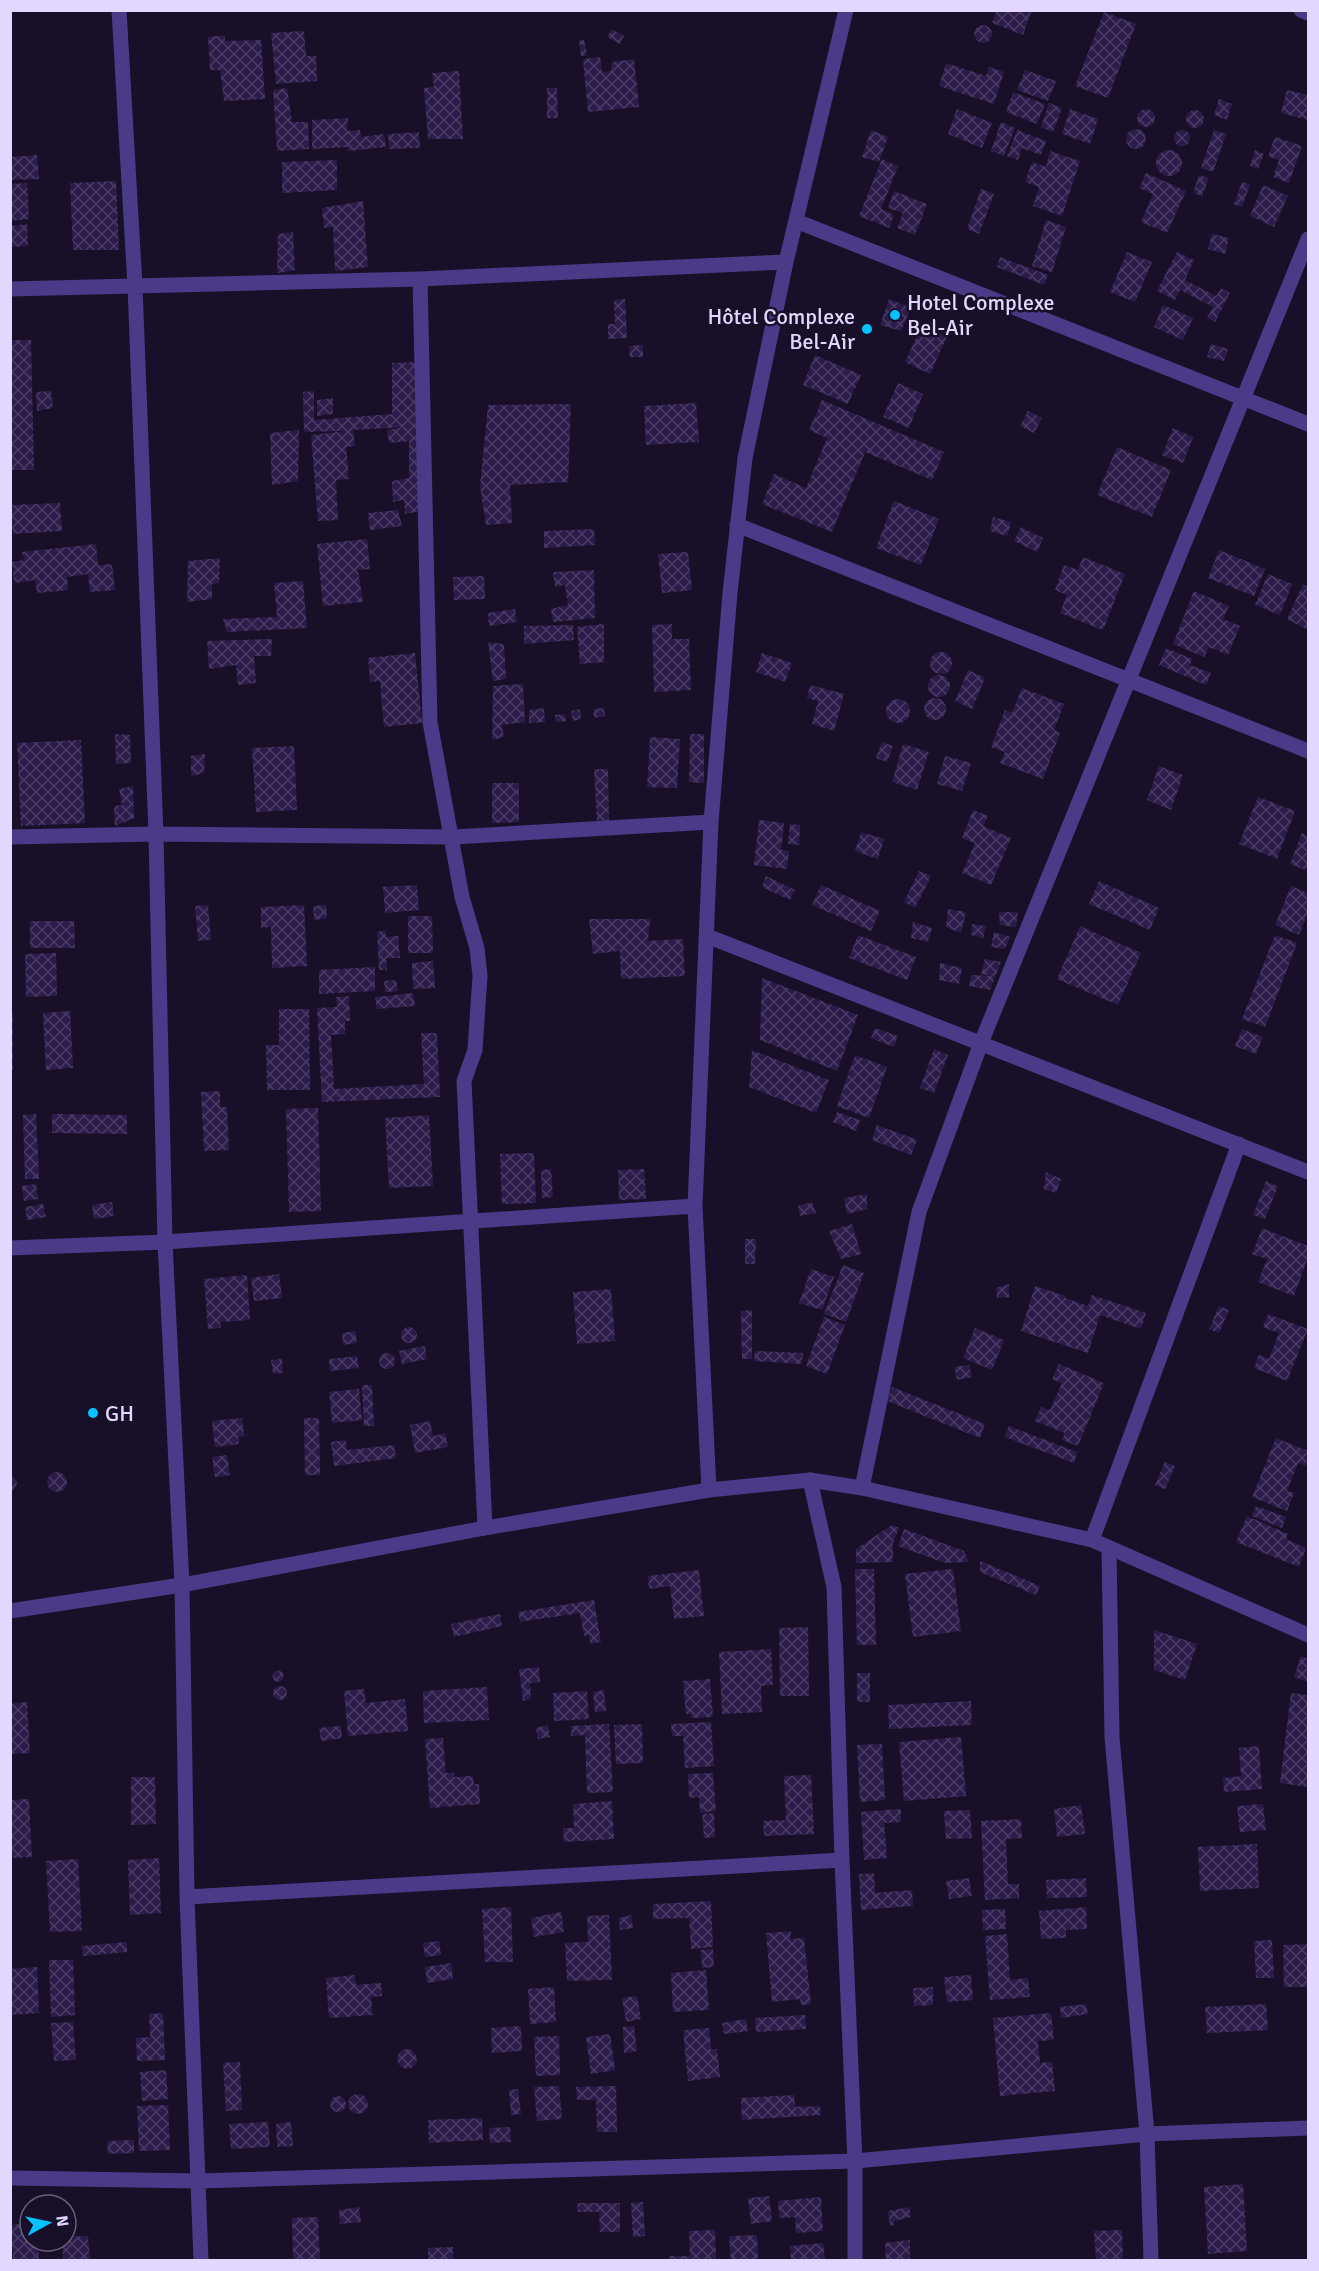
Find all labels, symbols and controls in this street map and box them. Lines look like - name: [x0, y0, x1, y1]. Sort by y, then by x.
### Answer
- place label: Hotel Complexe Bel-Air: [907, 289, 1055, 341]
- place label: Hôtel Complexe Bel-Air: [707, 303, 855, 355]
- marker: Hotel Complexe Bel-Air: [888, 308, 902, 322]
- marker: Hôtel Complexe Bel-Air: [860, 322, 874, 336]
- place label: GH: [105, 1400, 134, 1427]
- marker: GH: [86, 1406, 100, 1420]
- north arrow: [18, 2193, 78, 2253]
- text: N: [51, 2214, 73, 2228]

